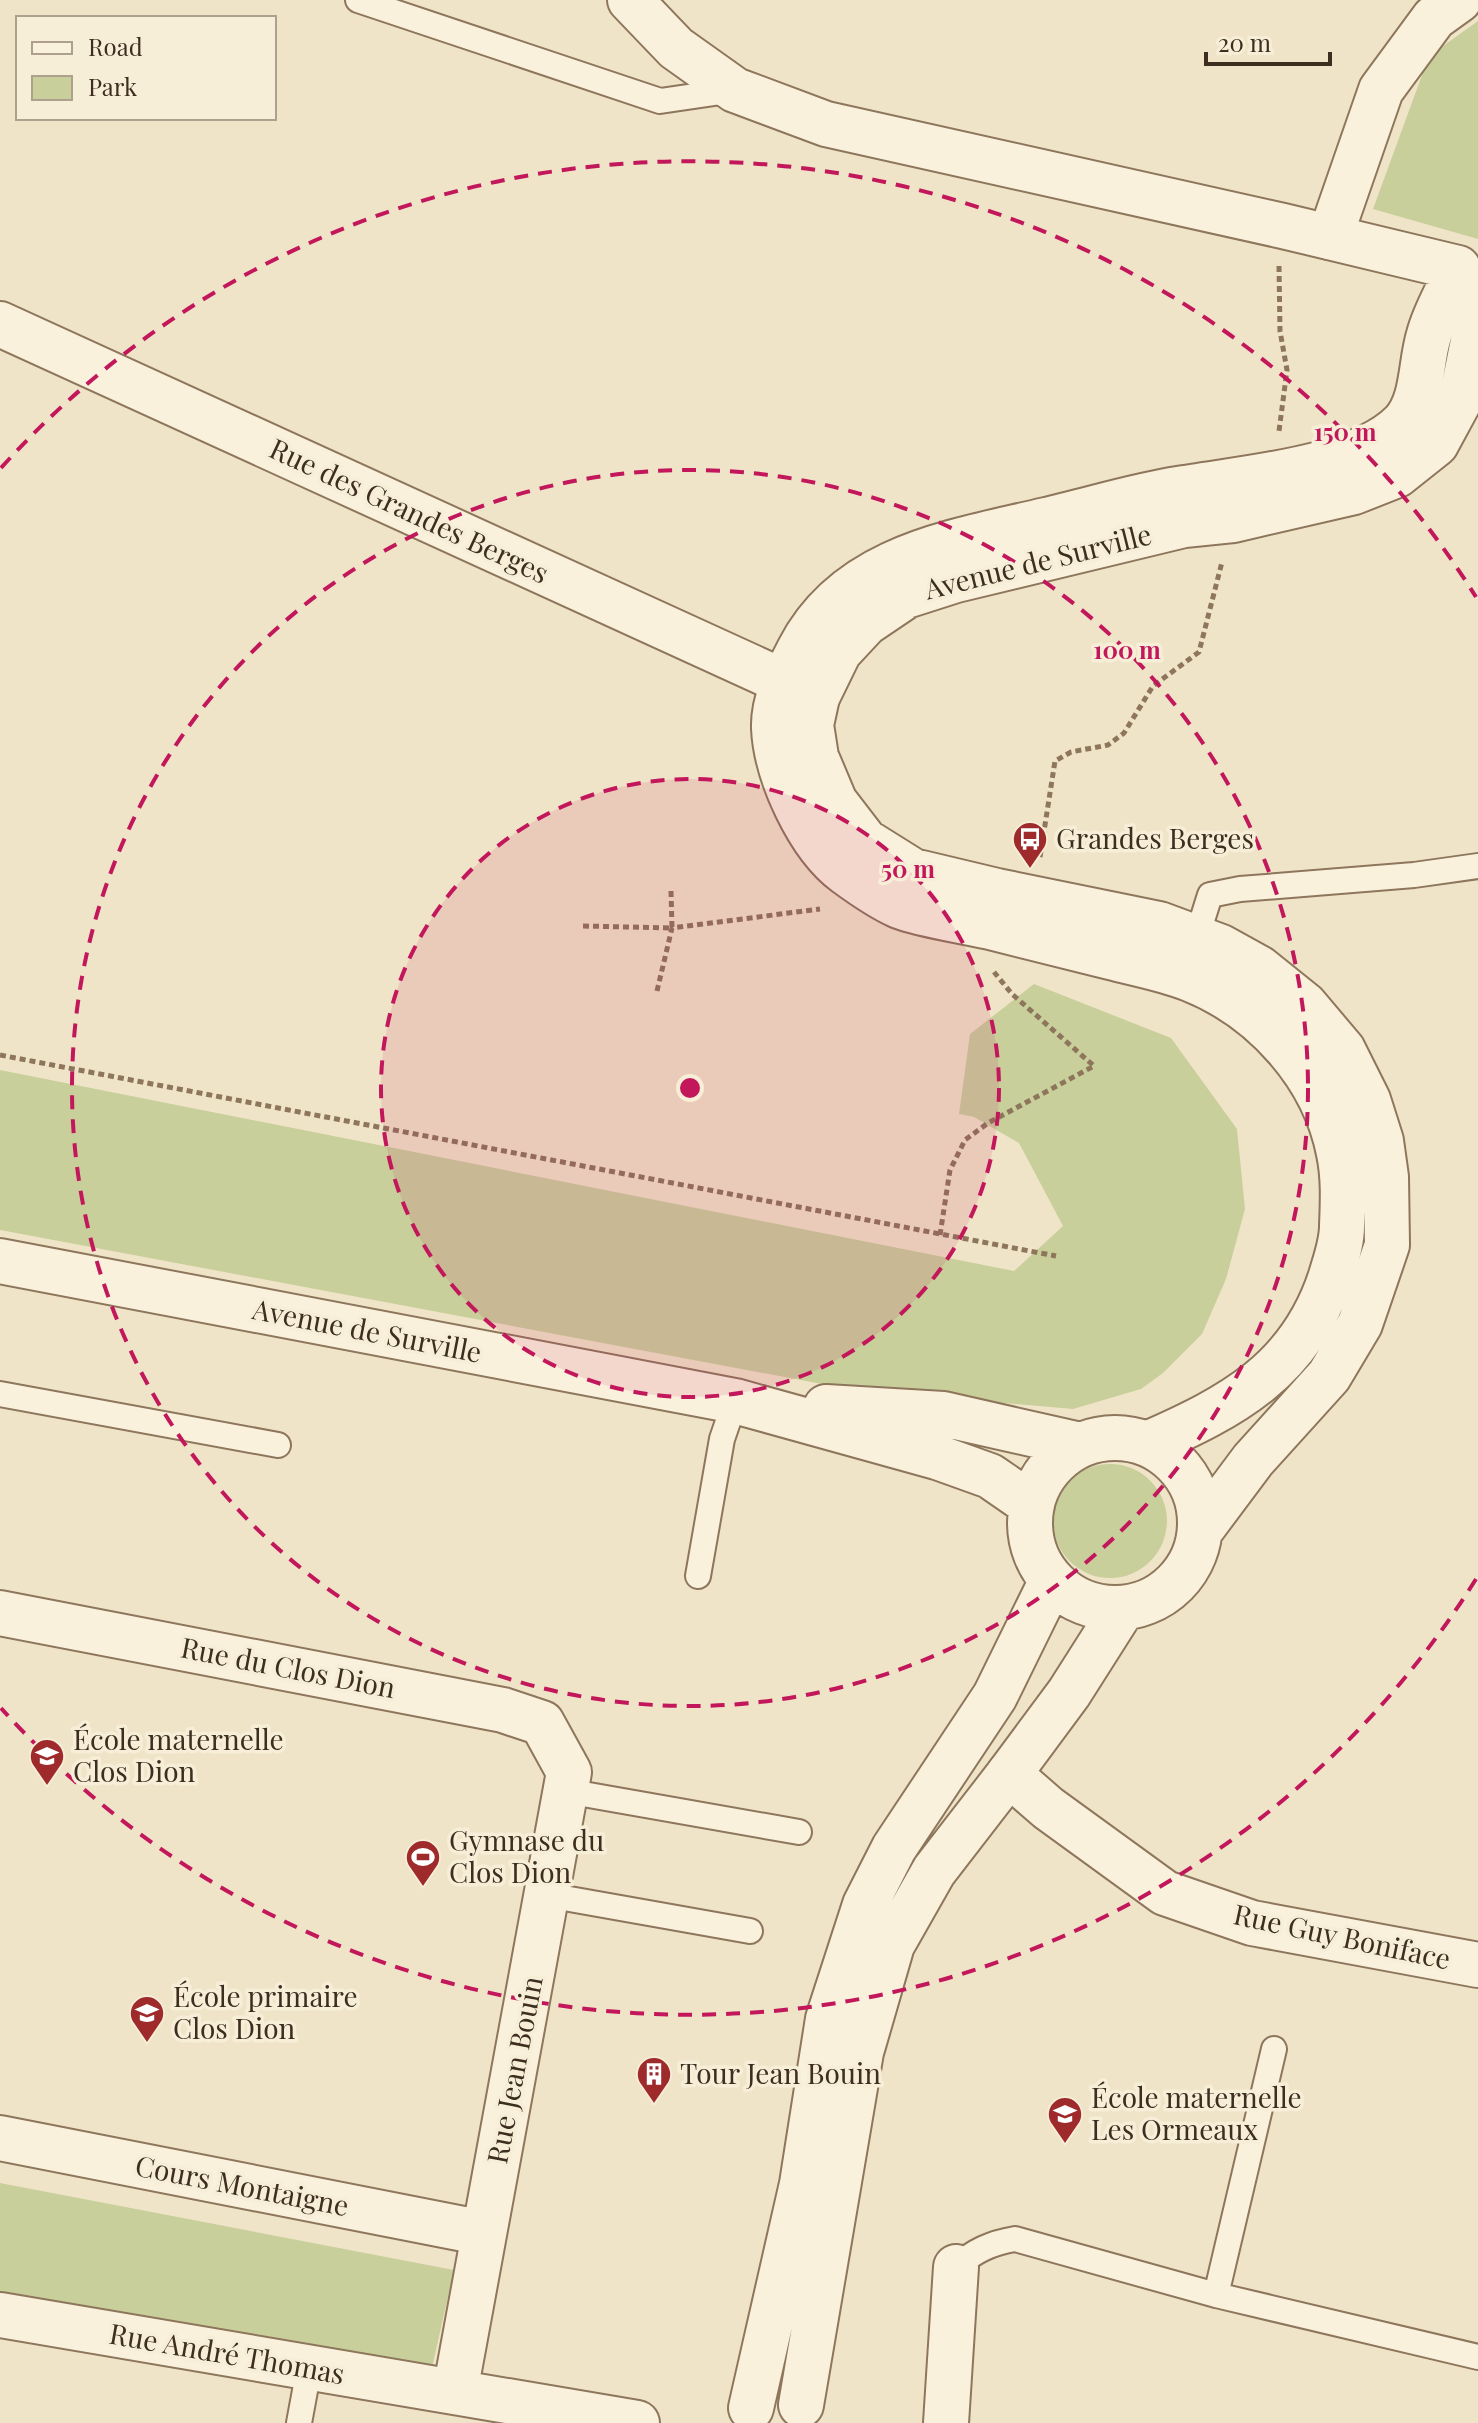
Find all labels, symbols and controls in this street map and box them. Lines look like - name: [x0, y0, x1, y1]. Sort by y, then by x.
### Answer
- legend: [16, 16, 276, 120]
- scale bar: [1206, 16, 1330, 66]
- text: 20 m: [1218, 26, 1271, 58]
- text: Road: [88, 30, 143, 62]
- text: Park: [88, 70, 138, 102]
- text: 150 m: [1314, 415, 1377, 447]
- street label: Rue des Grandes Berges: [264, 429, 555, 591]
- street label: Avenue de Surville: [919, 514, 1155, 607]
- text: 100 m: [1093, 633, 1161, 665]
- place label: Grandes Berges: [1056, 819, 1254, 856]
- bus stop icon: Grandes Berges: [1011, 820, 1049, 870]
- text: 50 m: [881, 852, 935, 884]
- centre of rings: [676, 1074, 704, 1102]
- street label: Avenue de Surville: [249, 1289, 485, 1370]
- street label: Rue du Clos Dion: [178, 1628, 399, 1705]
- place label: École maternelle Clos Dion: [73, 1720, 284, 1789]
- school or university icon: École maternelle Clos Dion: [28, 1737, 66, 1787]
- place label: Gymnase du Clos Dion: [449, 1821, 604, 1890]
- sports icon: Gymnase du Clos Dion: [404, 1838, 442, 1888]
- street label: Rue Guy Boniface: [1231, 1895, 1454, 1977]
- street label: Rue Jean Bouin: [477, 1973, 550, 2166]
- place label: École primaire Clos Dion: [173, 1977, 358, 2046]
- school or university icon: École primaire Clos Dion: [128, 1994, 166, 2044]
- place label: Tour Jean Bouin: [680, 2054, 881, 2091]
- building icon: Tour Jean Bouin: [635, 2055, 673, 2105]
- place label: École maternelle Les Ormeaux: [1091, 2078, 1302, 2147]
- school or university icon: École maternelle Les Ormeaux: [1046, 2095, 1084, 2145]
- street label: Cours Montaigne: [132, 2146, 352, 2223]
- street label: Rue André Thomas: [107, 2314, 348, 2391]

